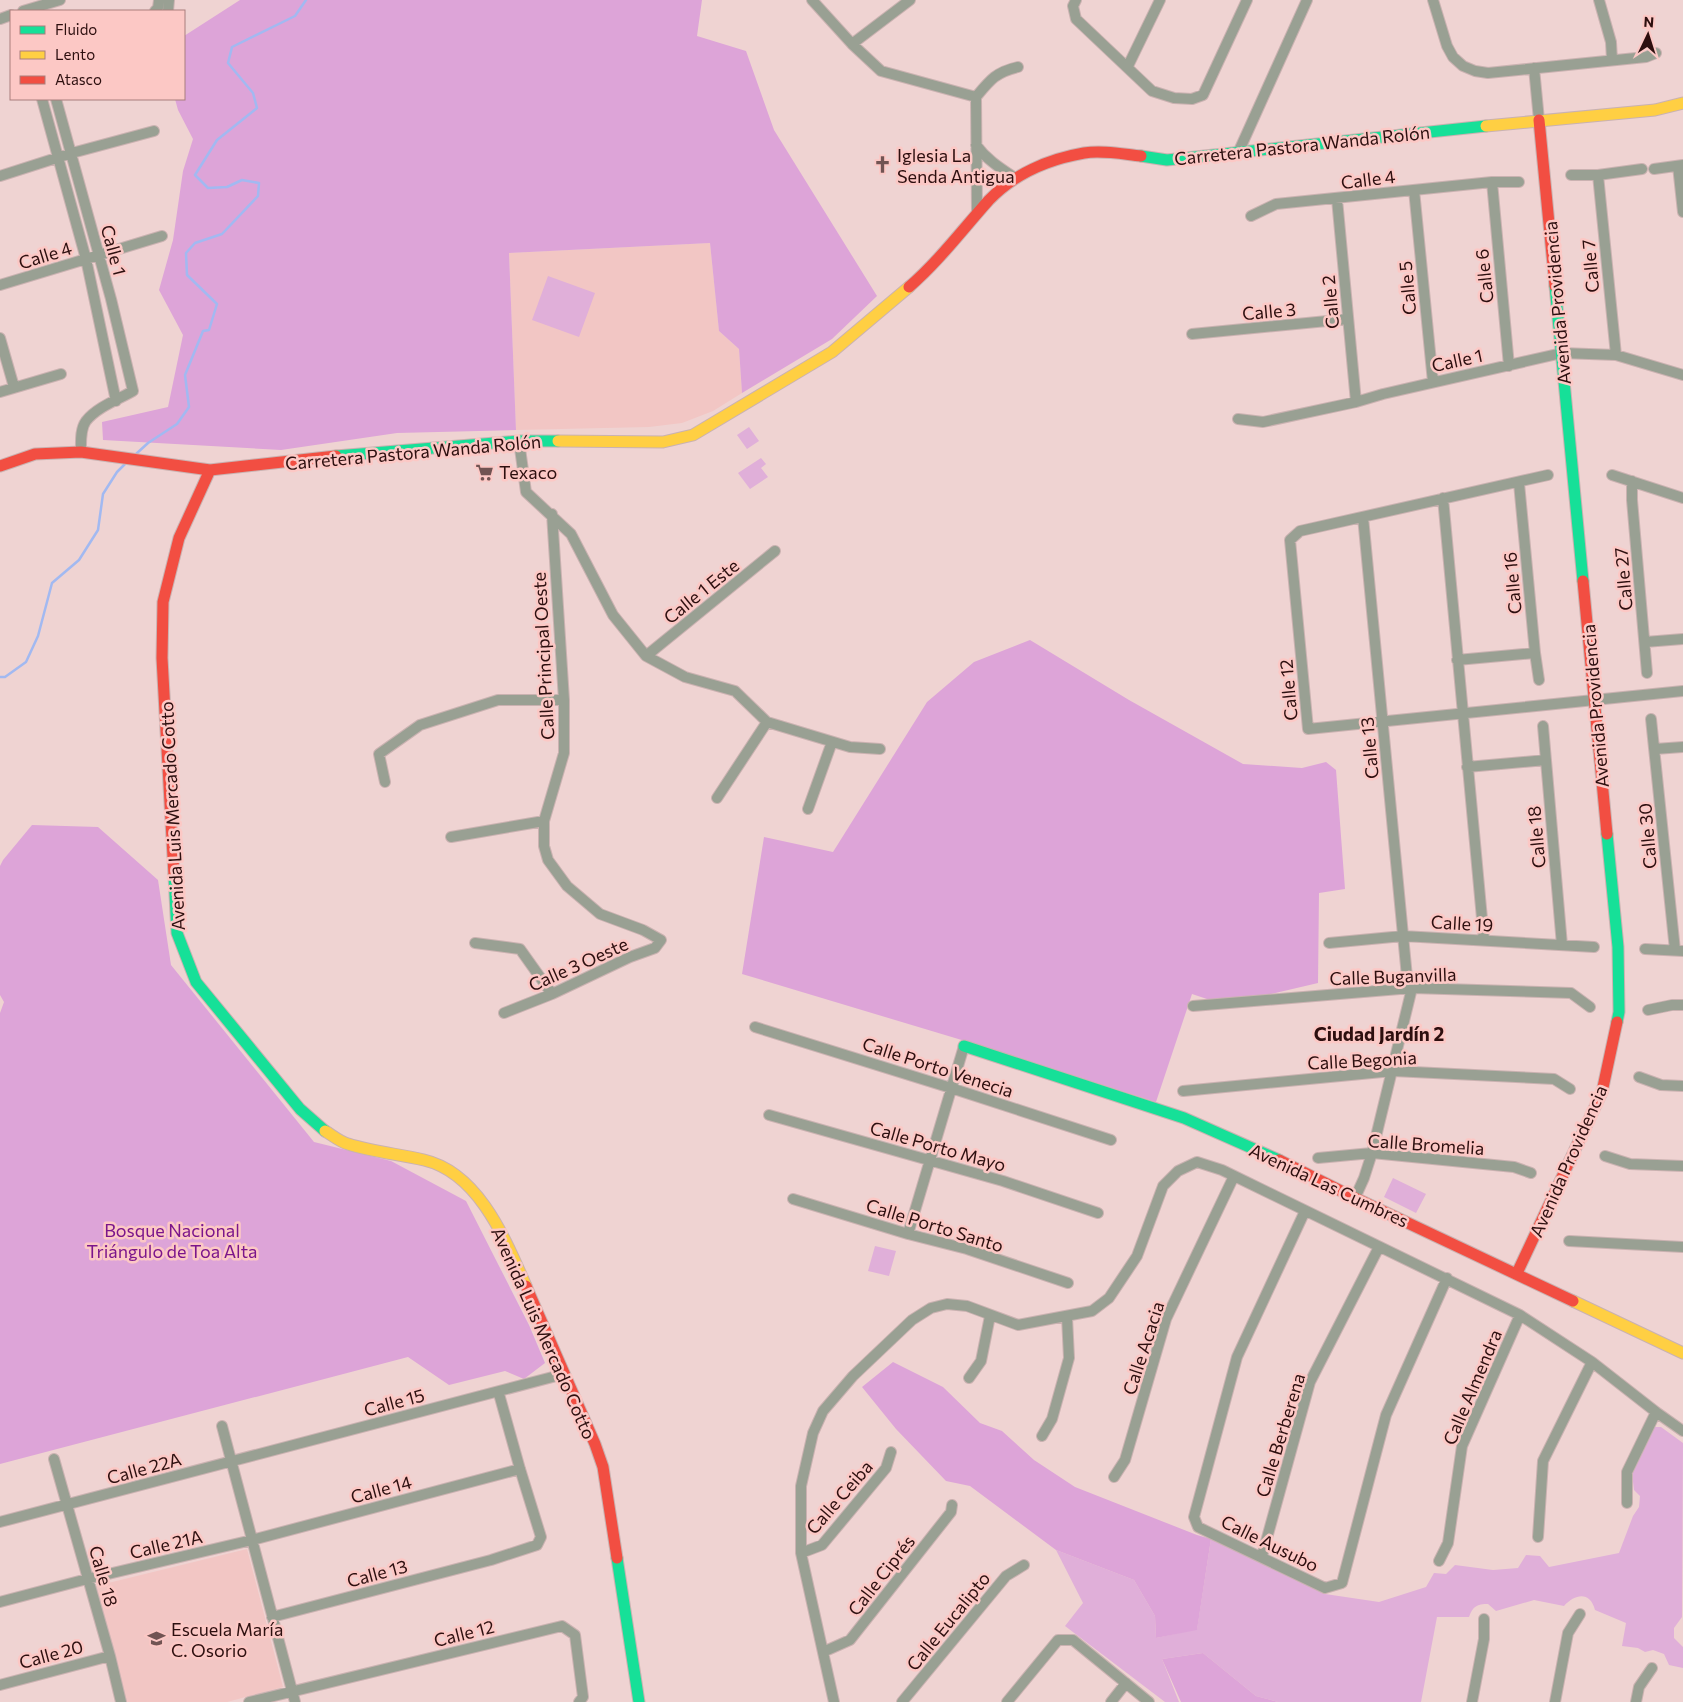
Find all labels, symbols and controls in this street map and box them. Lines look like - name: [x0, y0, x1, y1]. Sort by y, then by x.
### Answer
- legend: [10, 10, 185, 100]
- north arrow: [1623, 10, 1673, 60]
- text: N: [1643, 13, 1655, 30]
- text: Fluido: [55, 20, 97, 38]
- text: Lento: [55, 45, 95, 63]
- text: Atasco: [55, 70, 102, 88]
- street label: Carretera Pastora Wanda Rolón: [1173, 121, 1431, 169]
- place label: Iglesia La Senda Antigua: [897, 144, 1015, 187]
- church icon: Iglesia La Senda Antigua: [873, 155, 893, 175]
- street label: Calle 4: [1340, 165, 1397, 193]
- street label: Avenida Providencia: [1539, 220, 1575, 386]
- street label: Calle 1: [97, 222, 131, 278]
- street label: Calle 4: [16, 236, 75, 274]
- street label: Calle 7: [1577, 238, 1603, 294]
- street label: Calle 6: [1470, 248, 1498, 304]
- street label: Calle 5: [1394, 260, 1420, 316]
- street label: Calle 2: [1317, 274, 1343, 330]
- street label: Calle 3: [1241, 298, 1297, 324]
- street label: Calle 1: [1430, 344, 1484, 376]
- street label: Carretera Pastora Wanda Rolón: [284, 430, 542, 474]
- place label: Texaco: [499, 461, 557, 483]
- supermarket icon: Texaco: [475, 462, 495, 482]
- street label: Calle 27: [1609, 547, 1637, 611]
- street label: Calle 16: [1498, 551, 1526, 615]
- street label: Calle 1 Este: [659, 554, 743, 628]
- street label: Calle Principal Oeste: [528, 572, 558, 740]
- street label: Avenida Providencia: [1577, 623, 1613, 789]
- street label: Calle 12: [1274, 658, 1302, 722]
- street label: Avenida Luis Mercado Cotto: [155, 701, 189, 931]
- street label: Calle 13: [1355, 716, 1383, 780]
- street label: Calle 30: [1633, 802, 1661, 870]
- street label: Calle 18: [1522, 805, 1550, 869]
- street label: Calle 19: [1430, 910, 1494, 936]
- street label: Calle 3 Oeste: [525, 932, 631, 996]
- street label: Calle Buganvilla: [1329, 963, 1457, 989]
- district label: Ciudad Jardín 2: [1314, 1022, 1444, 1045]
- street label: Calle Porto Venecia: [860, 1032, 1016, 1102]
- street label: Calle Begonia: [1307, 1046, 1417, 1074]
- street label: Avenida Providencia: [1525, 1082, 1611, 1240]
- street label: Calle Porto Mayo: [868, 1116, 1008, 1176]
- street label: Calle Bromelia: [1367, 1129, 1485, 1159]
- street label: Avenida Las Cumbres: [1246, 1138, 1412, 1232]
- street label: Calle Porto Santo: [864, 1194, 1006, 1256]
- park label: Bosque Nacional Triángulo de Toa Alta: [87, 1219, 257, 1262]
- street label: Avenida Luis Mercado Cotto: [487, 1224, 601, 1442]
- street label: Calle Acacia: [1118, 1298, 1168, 1398]
- street label: Calle Almendra: [1438, 1326, 1506, 1448]
- street label: Calle Berberena: [1251, 1370, 1309, 1500]
- street label: Calle 15: [361, 1383, 427, 1421]
- street label: Calle 22A: [104, 1448, 184, 1488]
- street label: Calle Ceiba: [801, 1456, 877, 1538]
- street label: Calle 14: [348, 1470, 414, 1508]
- street label: Calle Ausubo: [1218, 1510, 1322, 1576]
- street label: Calle 21A: [128, 1525, 204, 1563]
- street label: Calle Ciprés: [843, 1530, 919, 1620]
- street label: Calle 18: [85, 1543, 123, 1609]
- street label: Calle 13: [344, 1554, 410, 1592]
- street label: Calle Eucalipto: [902, 1567, 994, 1675]
- street label: Calle 12: [431, 1615, 497, 1651]
- place label: Escuela María C. Osorio: [171, 1618, 283, 1661]
- school or university icon: Escuela María C. Osorio: [147, 1629, 167, 1649]
- street label: Calle 20: [17, 1635, 85, 1673]

